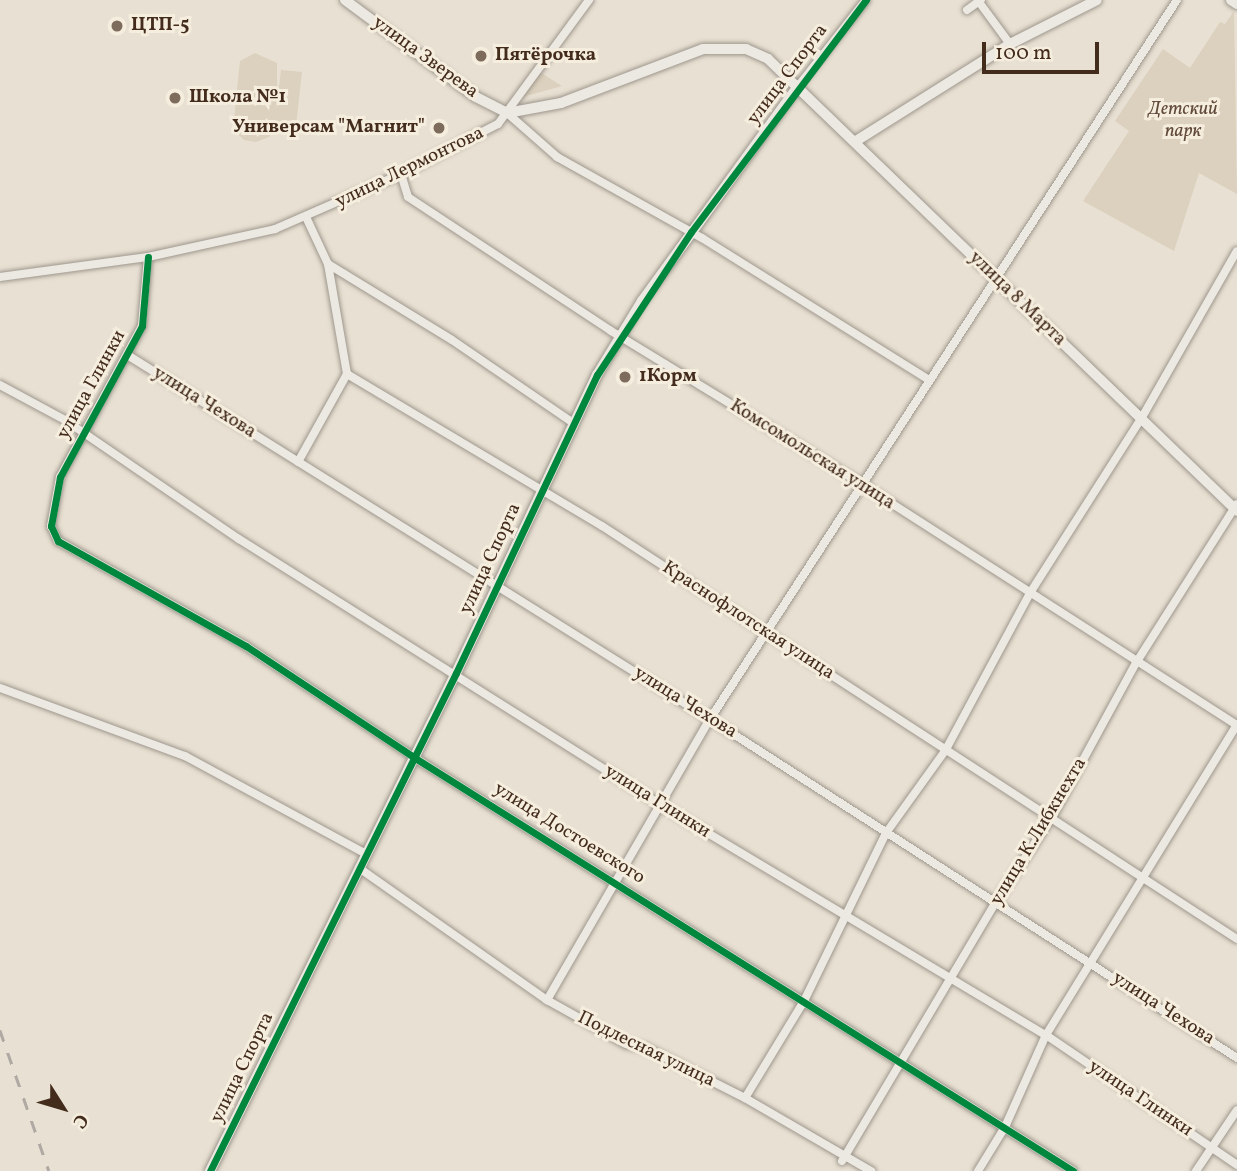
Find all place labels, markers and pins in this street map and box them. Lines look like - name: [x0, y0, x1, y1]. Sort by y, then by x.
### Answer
- place label: ЦТП-5: [131, 15, 189, 37]
- marker: ЦТП-5: [109, 18, 125, 34]
- place label: Пятёрочка: [495, 45, 596, 67]
- marker: Пятёрочка: [473, 48, 489, 64]
- place label: Школа №1: [189, 87, 286, 109]
- marker: Школа №1: [167, 90, 183, 106]
- place label: Универсам "Магнит": [232, 117, 425, 139]
- marker: Универсам "Магнит": [431, 120, 447, 136]
- place label: 1Корм: [639, 366, 697, 388]
- marker: 1Корм: [617, 369, 633, 385]

